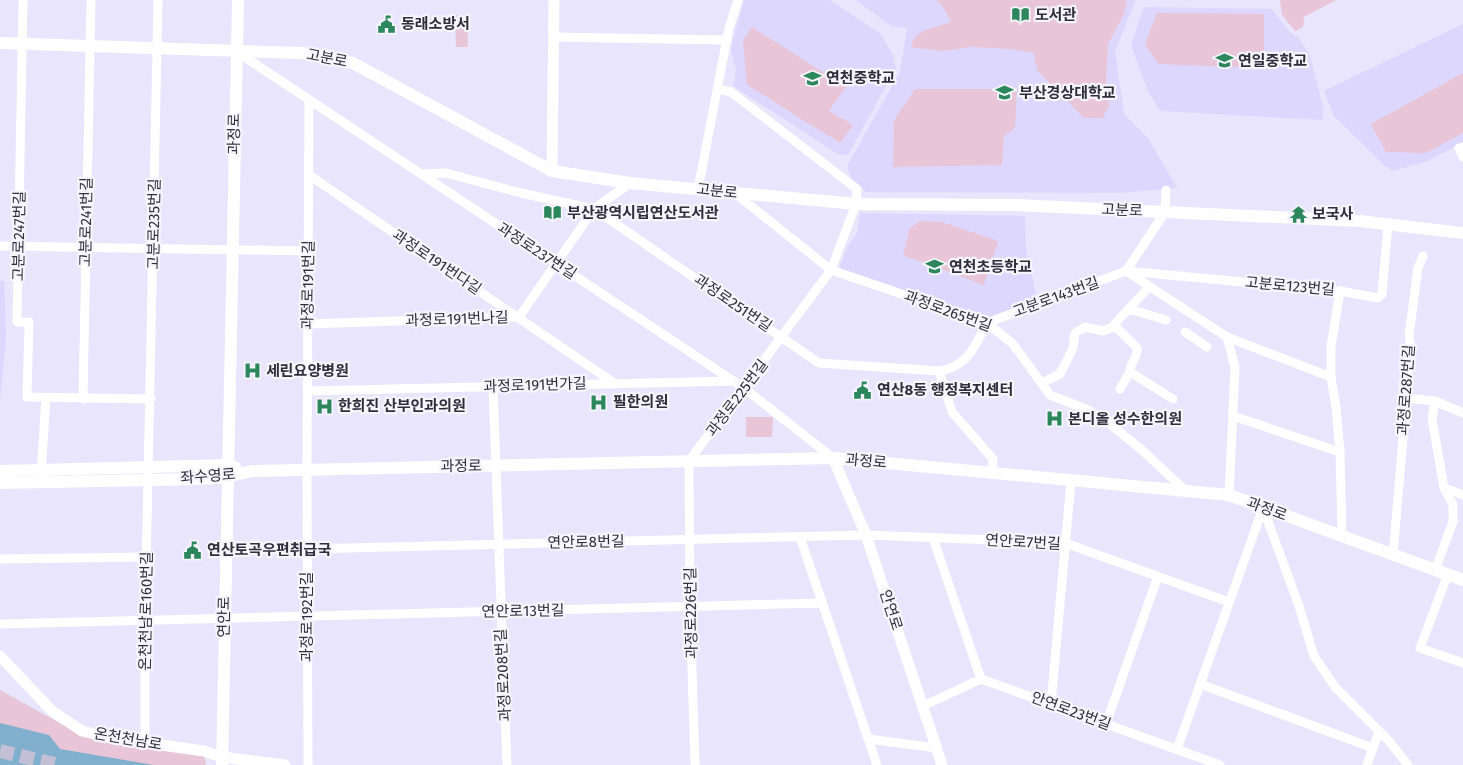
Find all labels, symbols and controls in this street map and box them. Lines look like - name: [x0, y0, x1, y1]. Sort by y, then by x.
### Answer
- library icon: 도서관: [1011, 5, 1031, 25]
- place label: 도서관: [1035, 6, 1077, 24]
- public building icon: 동래소방서: [377, 14, 397, 34]
- place label: 동래소방서: [401, 15, 470, 33]
- street label: 고분로: [305, 45, 349, 71]
- school or university icon: 연일중학교: [1214, 51, 1234, 71]
- place label: 연일중학교: [1238, 52, 1307, 70]
- school or university icon: 연천중학교: [802, 68, 822, 88]
- place label: 연천중학교: [826, 69, 895, 87]
- school or university icon: 부산경상대학교: [995, 83, 1015, 103]
- place label: 부산경상대학교: [1019, 84, 1116, 102]
- street label: 과정로: [225, 113, 243, 155]
- street label: 고분로241번길: [76, 177, 96, 267]
- street label: 고분로235번길: [144, 178, 164, 270]
- street label: 고분로: [695, 180, 739, 202]
- street label: 고분로247번길: [9, 191, 29, 281]
- street label: 고분로: [1101, 200, 1143, 220]
- library icon: 부산광역시립연산도서관: [543, 203, 563, 223]
- place label: 부산광역시립연산도서관: [567, 204, 719, 222]
- temple icon: 보국사: [1288, 204, 1308, 224]
- place label: 보국사: [1312, 205, 1354, 223]
- street label: 과정로237번길: [494, 219, 580, 283]
- street label: 과정로191번다길: [389, 226, 485, 298]
- street label: 과정로191번길: [298, 240, 318, 330]
- school or university icon: 연천초등학교: [925, 257, 945, 277]
- place label: 연천초등학교: [949, 258, 1032, 276]
- street label: 과정로251번길: [691, 270, 775, 336]
- street label: 고분로143번길: [1010, 273, 1102, 321]
- street label: 고분로123번길: [1244, 273, 1336, 299]
- street label: 과정로265번길: [902, 287, 994, 335]
- street label: 과정로191번나길: [405, 308, 509, 330]
- street label: 과정로287번길: [1394, 344, 1418, 436]
- street label: 과정로225번길: [702, 356, 772, 440]
- hospital icon: 세린요양병원: [242, 361, 262, 381]
- place label: 세린요양병원: [266, 362, 349, 380]
- street label: 과정로191번가길: [483, 374, 587, 396]
- public building icon: 연산8동 행정복지센터: [853, 380, 873, 400]
- place label: 연산8동 행정복지센터: [877, 381, 1013, 399]
- hospital icon: 필한의원: [589, 392, 609, 412]
- place label: 필한의원: [613, 393, 668, 411]
- hospital icon: 한희진 산부인과의원: [314, 396, 334, 416]
- place label: 한희진 산부인과의원: [338, 397, 466, 415]
- hospital icon: 본디올 성수한의원: [1044, 409, 1064, 429]
- place label: 본디올 성수한의원: [1068, 410, 1182, 428]
- street label: 과정로: [845, 450, 887, 472]
- street label: 과정로: [440, 457, 482, 475]
- street label: 좌수영로: [180, 465, 236, 487]
- street label: 과정로: [1244, 493, 1290, 525]
- street label: 연안로7번길: [985, 531, 1061, 553]
- street label: 연안로8번길: [547, 532, 625, 552]
- public building icon: 연산토곡우편취급국: [183, 540, 203, 560]
- place label: 연산토곡우편취급국: [207, 541, 331, 559]
- street label: 온천천남로160번길: [136, 551, 156, 671]
- street label: 과정로226번길: [681, 567, 701, 659]
- street label: 과정로192번길: [298, 572, 316, 662]
- street label: 안연로: [876, 588, 906, 632]
- street label: 연안로: [215, 596, 233, 638]
- street label: 연안로13번길: [481, 601, 565, 621]
- street label: 과정로208번길: [492, 628, 514, 722]
- street label: 안연로23번길: [1029, 688, 1113, 734]
- street label: 온천천남로: [92, 724, 164, 754]

